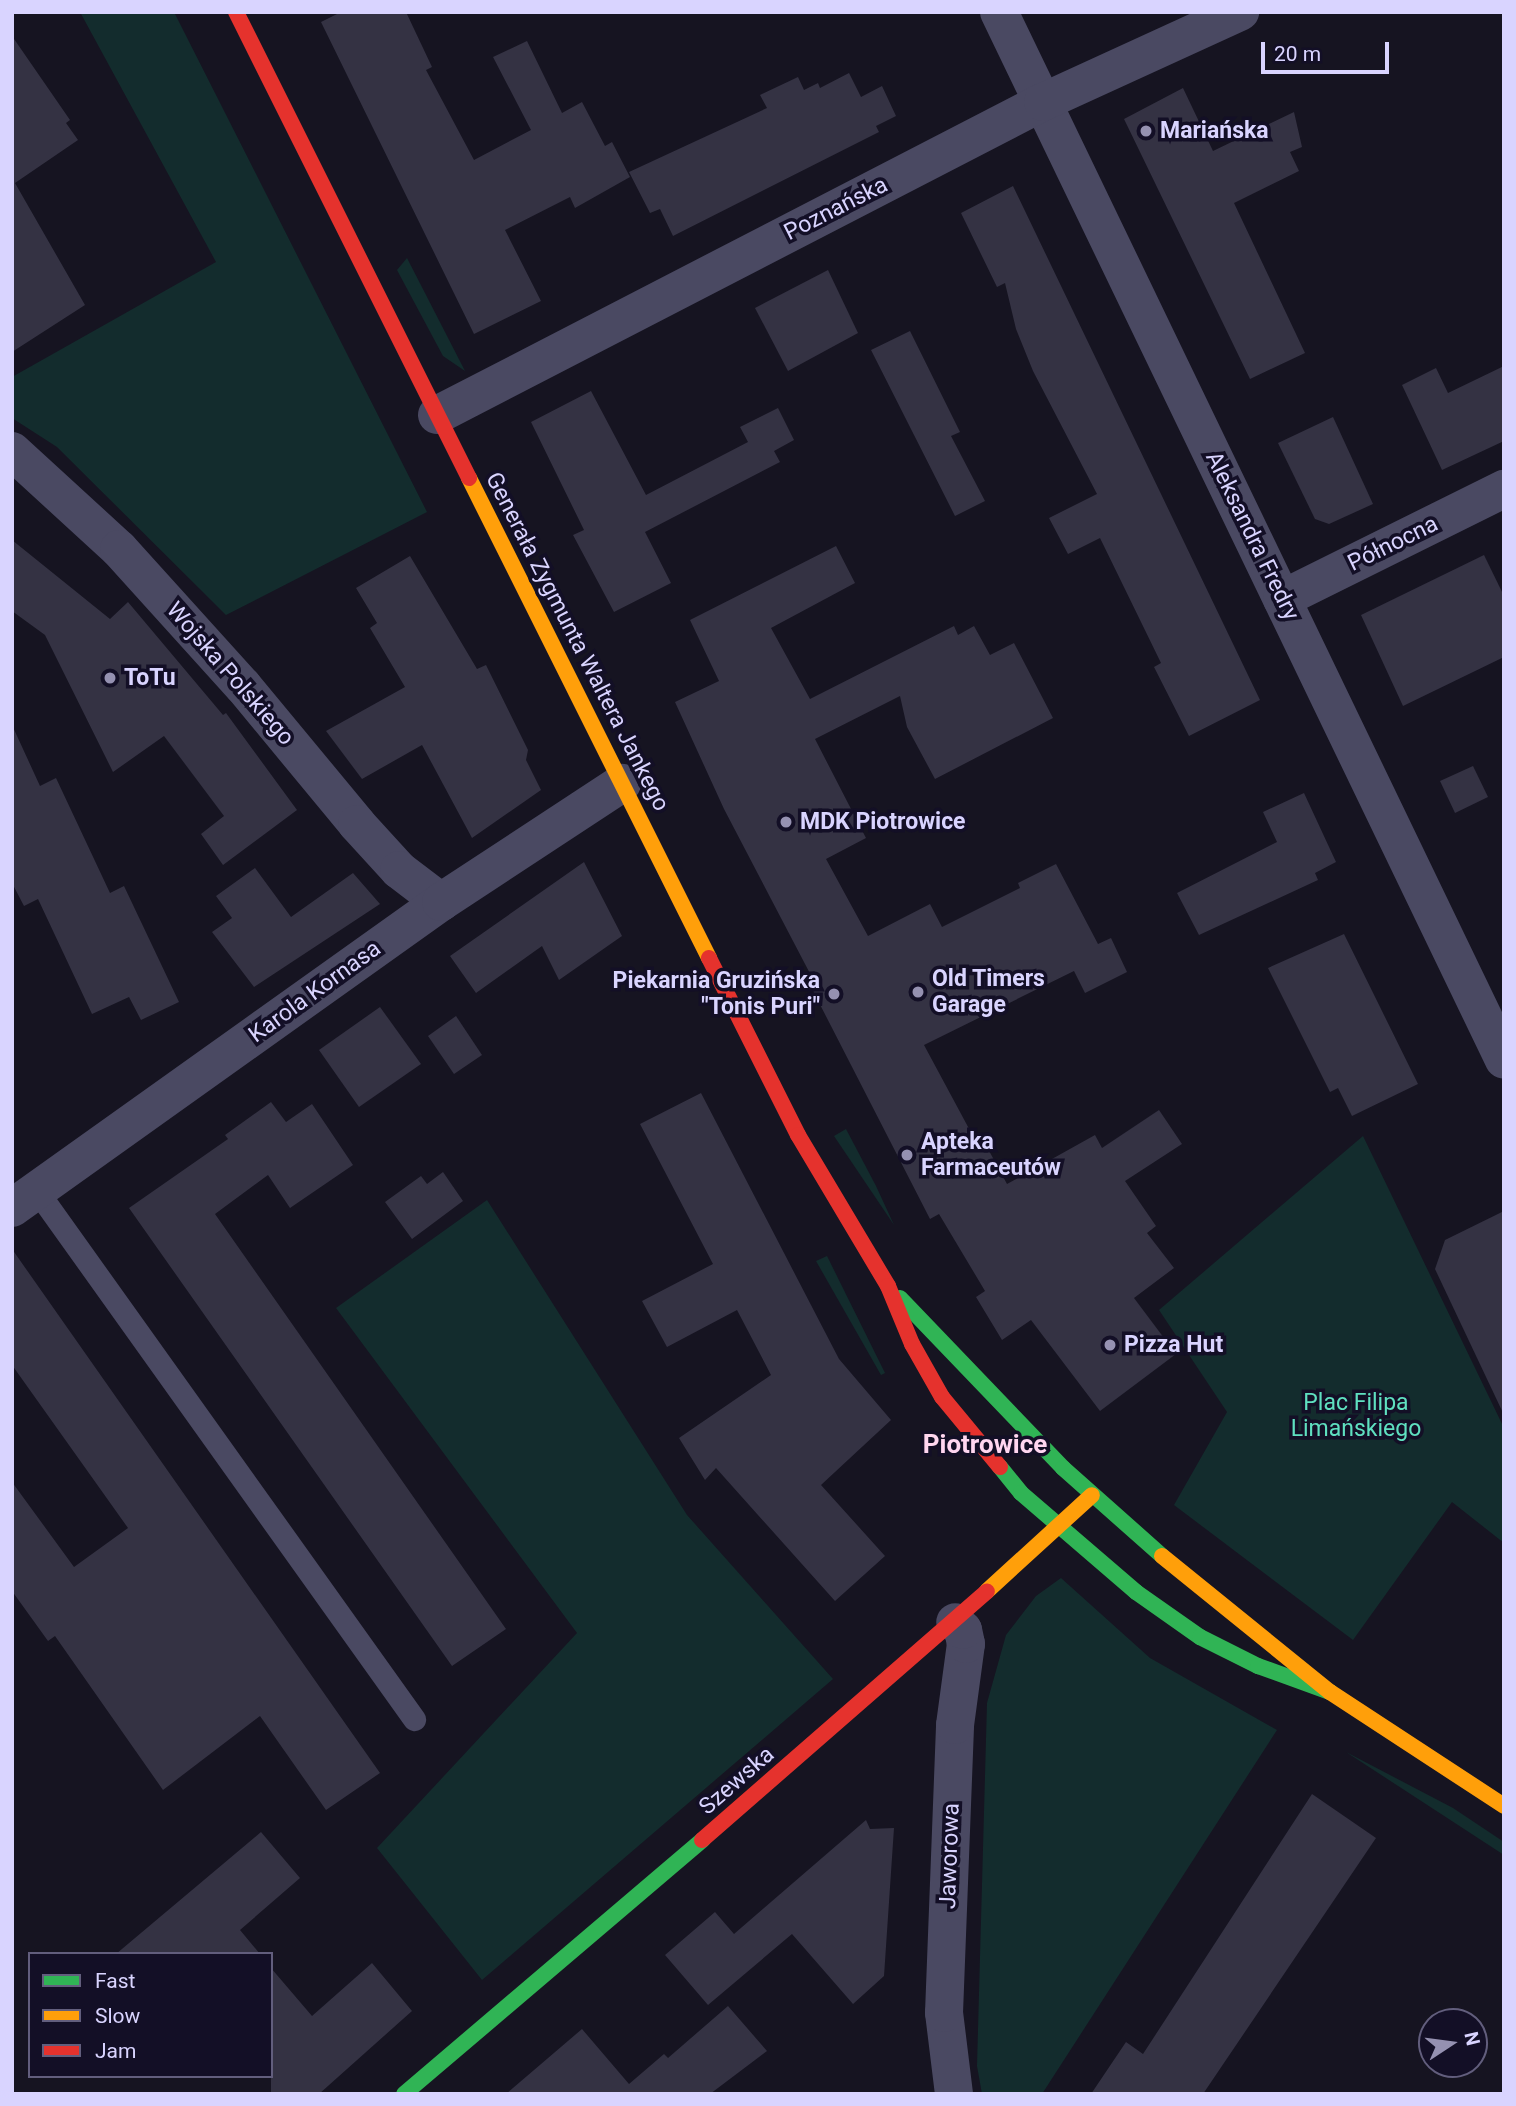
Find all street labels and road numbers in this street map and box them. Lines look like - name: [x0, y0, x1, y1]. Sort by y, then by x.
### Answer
- street label: Poznańska: [780, 171, 892, 247]
- street label: Aleksandra Fredry: [1199, 447, 1305, 625]
- street label: Generała Zygmunta Waltera Jankego: [479, 468, 675, 816]
- street label: Północna: [1343, 510, 1443, 578]
- street label: Wojska Polskiego: [160, 597, 300, 751]
- street label: Karola Kornasa: [244, 935, 386, 1049]
- street label: Szewska: [694, 1741, 780, 1821]
- street label: Jaworowa: [934, 1803, 966, 1909]

